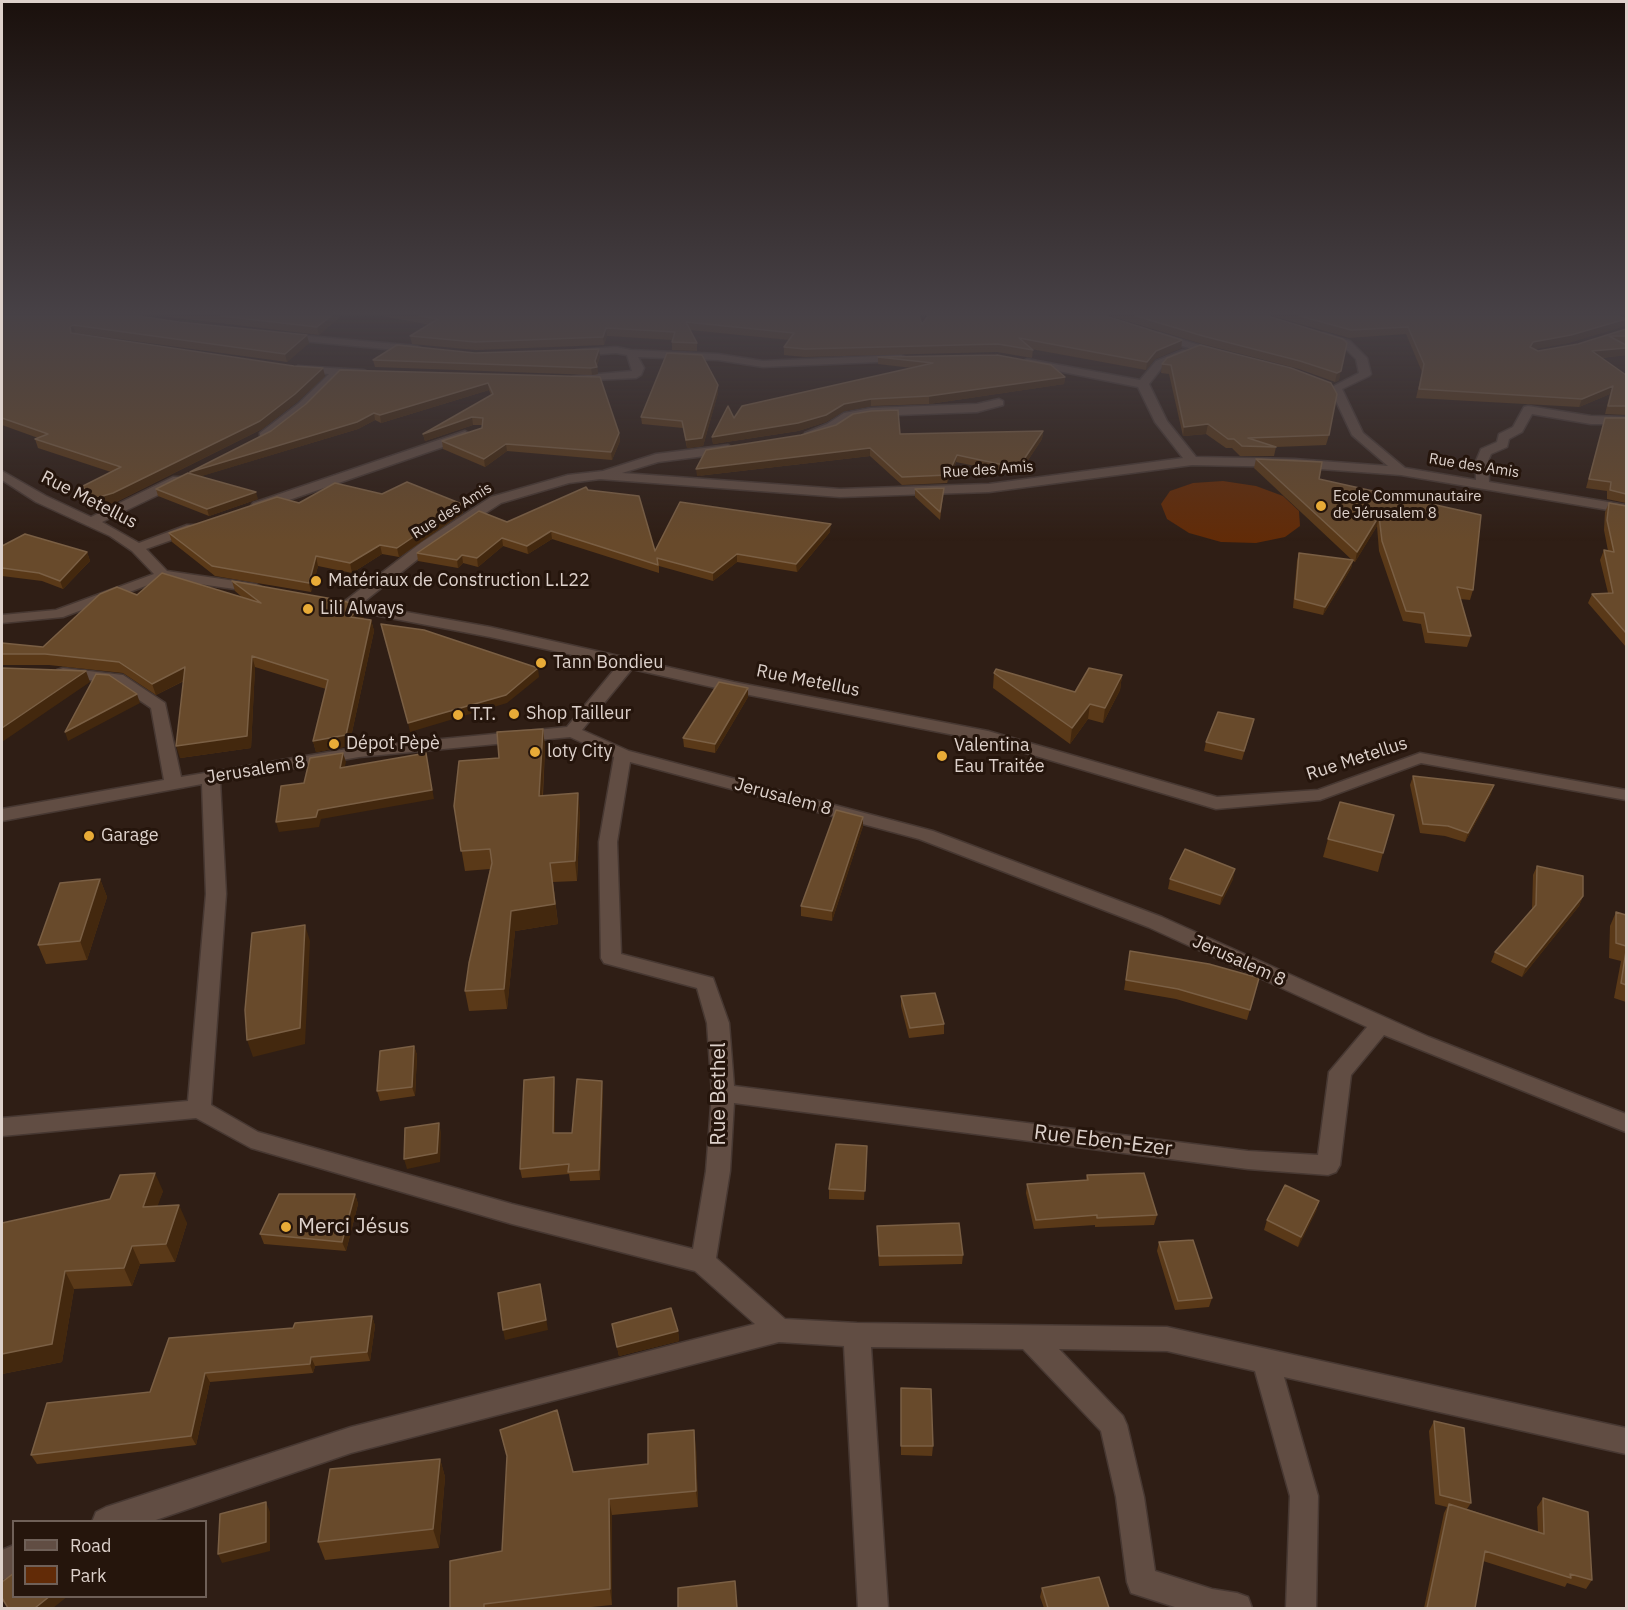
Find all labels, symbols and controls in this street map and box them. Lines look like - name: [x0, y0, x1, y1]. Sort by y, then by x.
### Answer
- street label: Rue des Amis: [1427, 450, 1521, 482]
- street label: Rue des Amis: [942, 458, 1034, 482]
- street label: Rue Metellus: [37, 466, 141, 534]
- street label: Rue des Amis: [408, 479, 496, 543]
- place label: Ecole Communautaire de Jérusalem 8: [1333, 488, 1481, 523]
- marker: Ecole Communautaire de Jérusalem 8: [1314, 499, 1328, 513]
- place label: Matériaux de Construction L.L22: [328, 570, 590, 592]
- marker: Matériaux de Construction L.L22: [309, 574, 323, 588]
- place label: Lili Always: [320, 598, 404, 620]
- marker: Lili Always: [301, 602, 315, 616]
- place label: Tann Bondieu: [553, 652, 663, 674]
- marker: Tann Bondieu: [534, 656, 548, 670]
- street label: Rue Metellus: [754, 660, 862, 702]
- place label: Shop Tailleur: [526, 703, 631, 725]
- place label: T.T.: [470, 704, 496, 726]
- marker: Shop Tailleur: [507, 707, 521, 721]
- marker: T.T.: [451, 708, 465, 722]
- street label: Rue Metellus: [1304, 732, 1410, 786]
- place label: Dépot Pèpè: [346, 733, 440, 755]
- place label: Valentina Eau Traitée: [954, 735, 1045, 777]
- marker: Dépot Pèpè: [327, 737, 341, 751]
- place label: loty City: [547, 741, 613, 763]
- marker: loty City: [528, 745, 542, 759]
- marker: Valentina Eau Traitée: [935, 749, 949, 763]
- street label: Jerusalem 8: [205, 752, 307, 788]
- street label: Jerusalem 8: [732, 774, 834, 820]
- place label: Garage: [101, 825, 159, 847]
- marker: Garage: [82, 829, 96, 843]
- street label: Jerusalem 8: [1189, 931, 1289, 991]
- street label: Rue Bethel: [706, 1042, 732, 1146]
- street label: Rue Eben-Ezer: [1032, 1120, 1174, 1162]
- place label: Merci Jésus: [298, 1214, 410, 1240]
- marker: Merci Jésus: [279, 1220, 293, 1234]
- legend: [12, 1520, 207, 1598]
- text: Road: [70, 1534, 111, 1557]
- text: Park: [70, 1564, 106, 1587]

